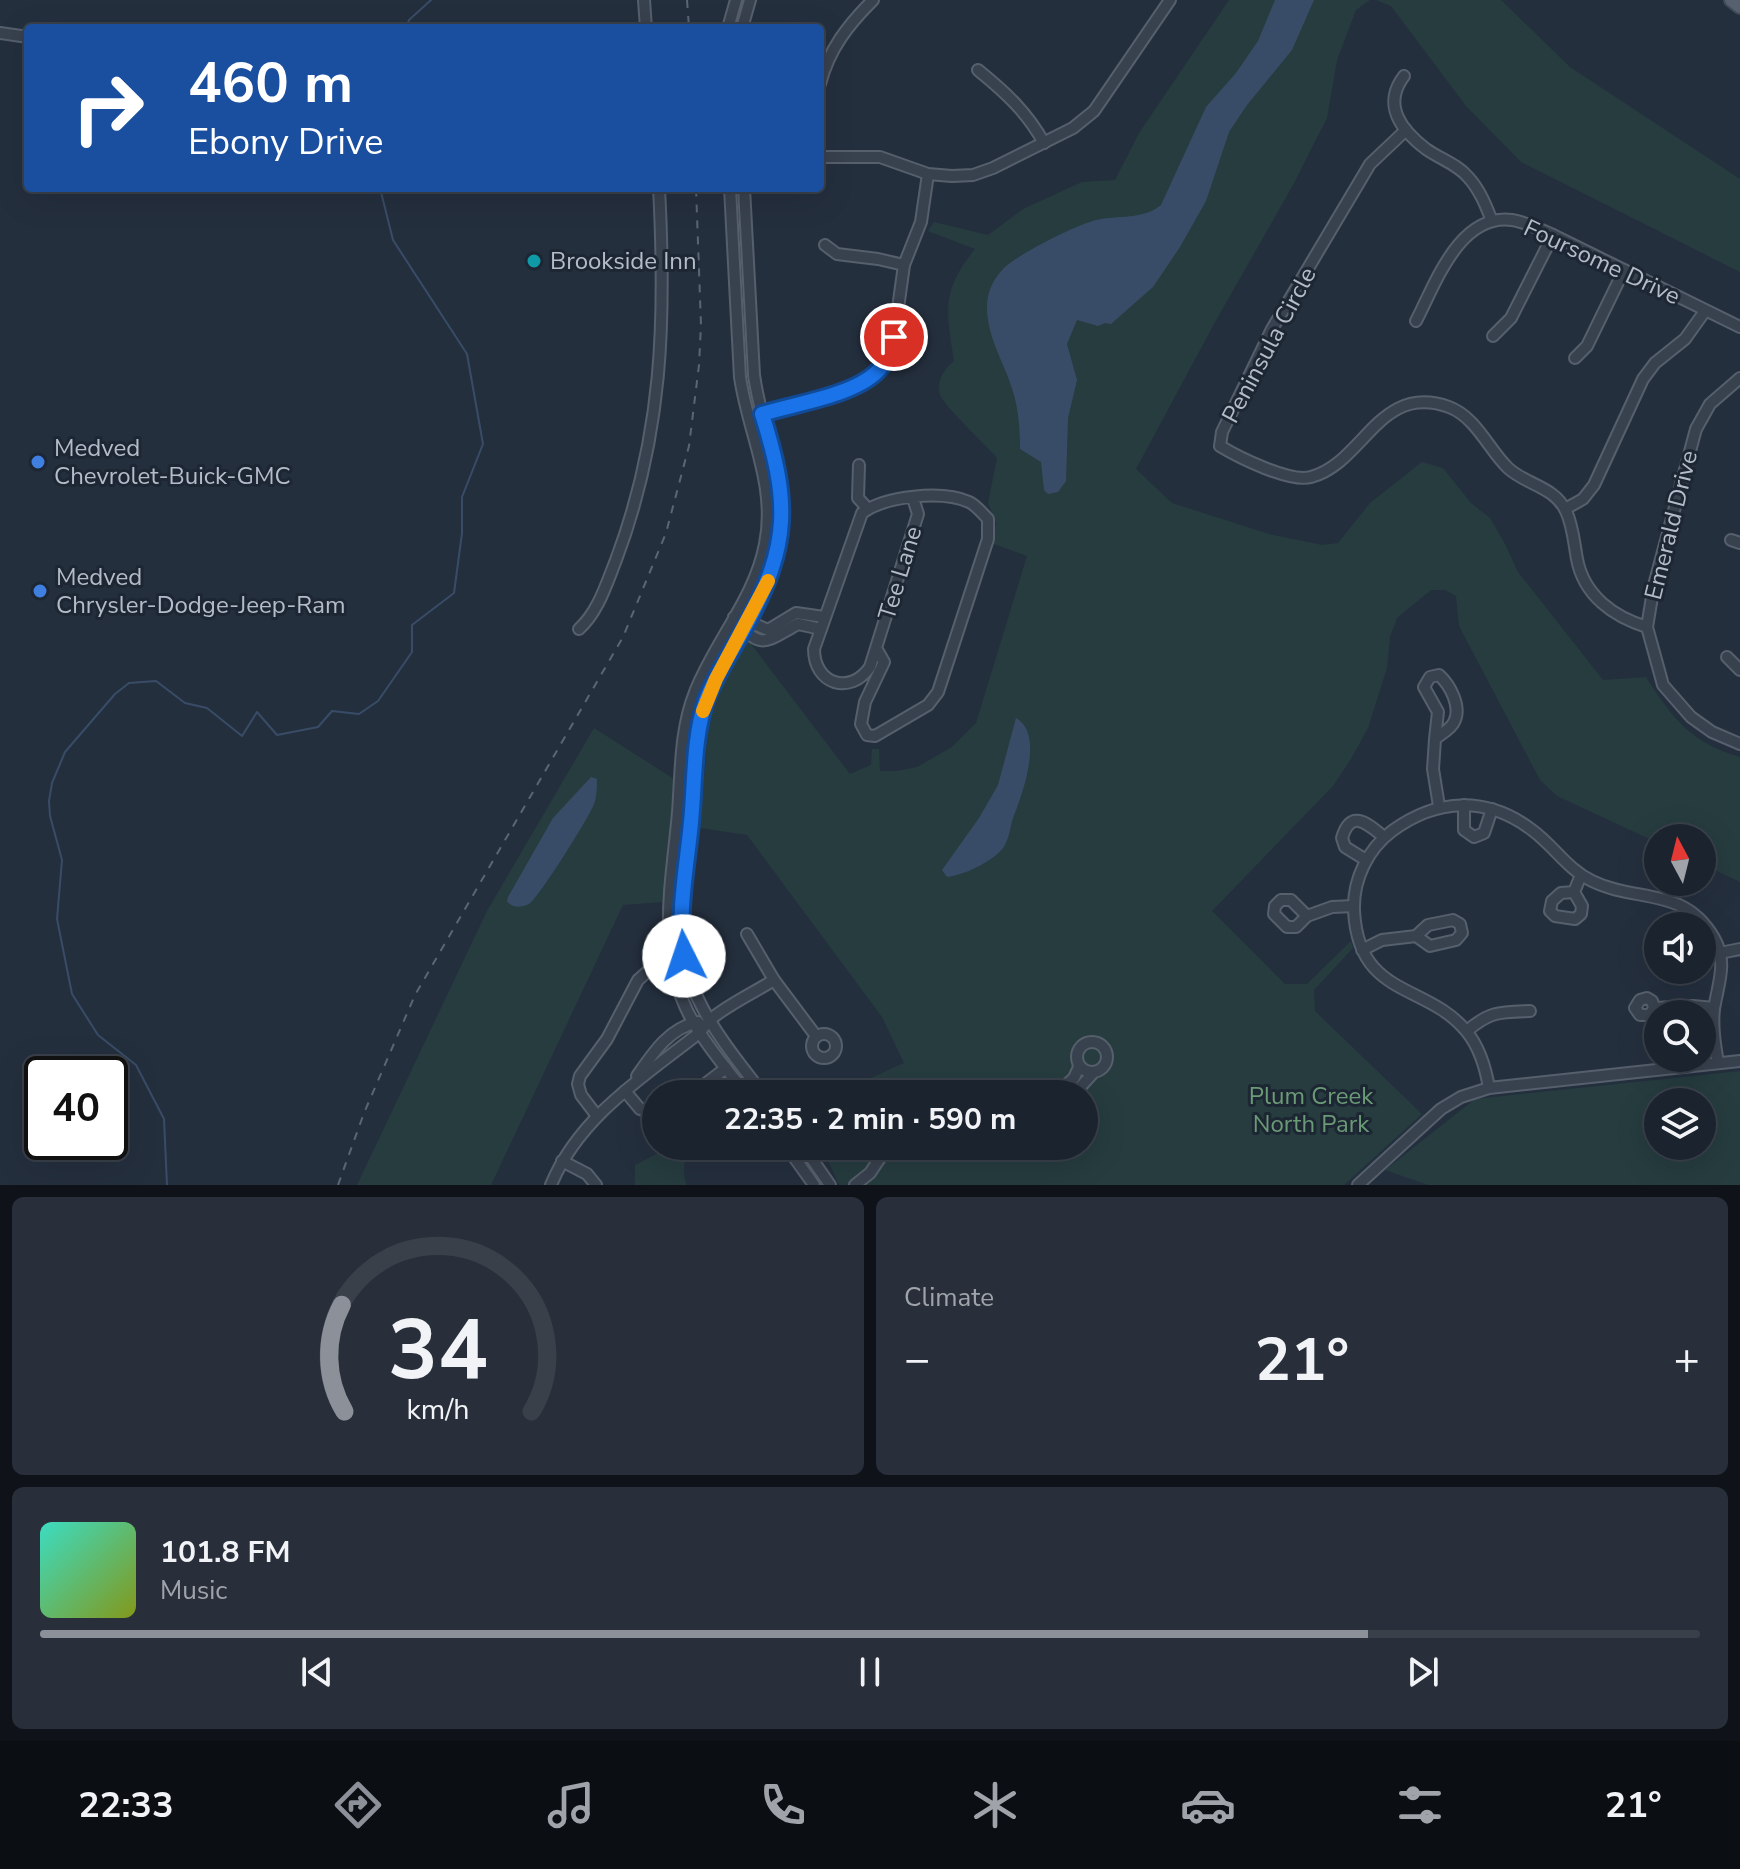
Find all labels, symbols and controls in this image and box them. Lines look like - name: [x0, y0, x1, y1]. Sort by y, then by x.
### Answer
- text: 460 m: [188, 45, 353, 122]
- icon: right: [56, 56, 160, 160]
- text: Ebony Drive: [188, 118, 383, 167]
- street label: Foursome Drive: [1519, 212, 1685, 312]
- place label: Brookside Inn: [550, 245, 697, 277]
- marker: Brookside Inn: [525, 252, 543, 270]
- street label: Peninsula Circle: [1214, 261, 1324, 429]
- pin: [860, 303, 928, 371]
- icon: arrive: [872, 315, 916, 359]
- place label: Medved Chevrolet-Buick-GMC: [54, 432, 291, 492]
- street label: Emerald Drive: [1637, 447, 1705, 603]
- marker: Medved Chevrolet-Buick-GMC: [29, 453, 47, 471]
- street label: Tee Lane: [871, 522, 929, 624]
- place label: Medved Chrysler-Dodge-Jeep-Ram: [56, 561, 346, 621]
- marker: Medved Chrysler-Dodge-Jeep-Ram: [31, 582, 49, 600]
- north arrow: [1644, 824, 1716, 896]
- map controls: [1644, 824, 1716, 1160]
- button: sound: [1644, 912, 1716, 984]
- position arrow: [642, 914, 726, 998]
- button: search: [1644, 1000, 1716, 1072]
- speed limit sign: 40: [24, 1056, 128, 1160]
- park label: Plum Creek North Park: [1249, 1080, 1374, 1140]
- button: layers: [1644, 1088, 1716, 1160]
- text: 22:35 · 2 min · 590 m: [724, 1099, 1016, 1140]
- text: Climate: [904, 1280, 994, 1315]
- text: 34: [388, 1294, 488, 1407]
- text: 21°: [1255, 1319, 1349, 1401]
- text: −: [904, 1330, 930, 1390]
- text: +: [1674, 1330, 1700, 1390]
- text: km/h: [407, 1390, 469, 1429]
- text: 101.8 FM: [160, 1532, 290, 1573]
- text: Music: [160, 1573, 227, 1608]
- icon: previous: [295, 1650, 339, 1694]
- icon: pause: [848, 1650, 892, 1694]
- icon: next: [1401, 1650, 1445, 1694]
- icon: directions: [330, 1777, 386, 1833]
- icon: music: [543, 1777, 599, 1833]
- icon: phone: [755, 1777, 811, 1833]
- icon: climate: [967, 1777, 1023, 1833]
- icon: car: [1180, 1777, 1236, 1833]
- icon: filters: [1392, 1777, 1448, 1833]
- text: 22:33: [78, 1781, 174, 1830]
- text: 21°: [1605, 1781, 1662, 1830]

